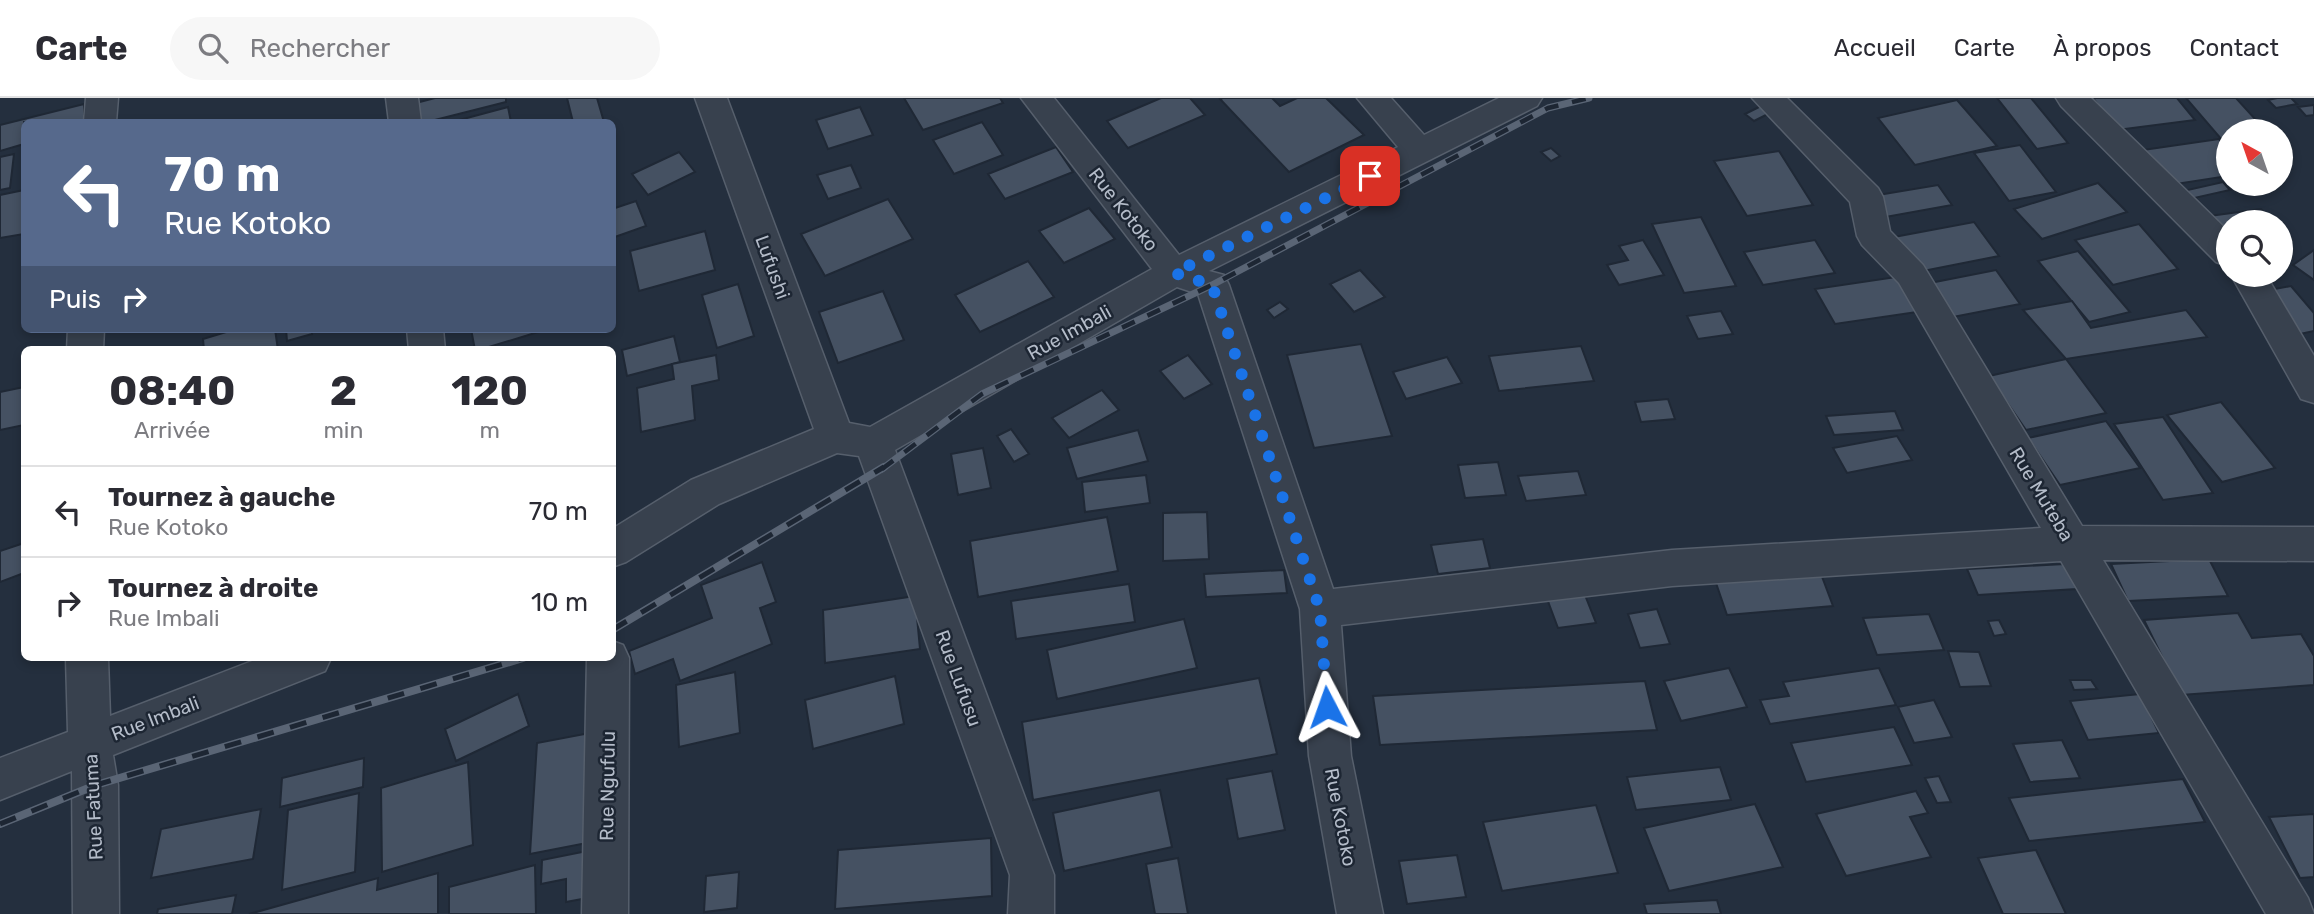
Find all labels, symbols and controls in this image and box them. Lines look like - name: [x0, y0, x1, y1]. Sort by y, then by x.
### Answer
- search box: [170, 17, 660, 80]
- text: Carte: [35, 29, 128, 68]
- icon: search: [194, 29, 232, 67]
- text: Rechercher: [250, 33, 390, 64]
- text: Accueil: [1834, 34, 1916, 62]
- text: Carte: [1954, 34, 2015, 62]
- text: À propos: [2053, 34, 2152, 62]
- text: Contact: [2190, 34, 2279, 62]
- north arrow: [2216, 119, 2292, 196]
- map controls: [2216, 119, 2293, 287]
- text: 70 m: [164, 145, 281, 203]
- pin: [1340, 146, 1400, 206]
- icon: left: [49, 147, 140, 238]
- icon: arrive: [1351, 157, 1389, 195]
- street label: Rue Kotoko: [1084, 163, 1163, 256]
- text: Rue Kotoko: [164, 204, 331, 242]
- button: search: [2216, 210, 2293, 287]
- street label: Lufushi: [750, 232, 795, 302]
- icon: right: [115, 280, 153, 318]
- text: Puis: [49, 284, 101, 315]
- street label: Rue Imbali: [1023, 300, 1115, 365]
- text: 08:40: [109, 366, 235, 416]
- text: 2: [330, 366, 357, 416]
- text: 120: [451, 366, 528, 416]
- text: Arrivée: [134, 416, 210, 444]
- text: min: [323, 416, 363, 444]
- text: m: [479, 416, 500, 444]
- street label: Rue Muteba: [2005, 443, 2079, 545]
- text: Tournez à gauche: [108, 482, 336, 513]
- icon: left: [49, 493, 87, 531]
- text: 70 m: [529, 496, 588, 527]
- text: Rue Kotoko: [108, 513, 228, 541]
- text: Tournez à droite: [108, 573, 318, 604]
- icon: right: [49, 584, 87, 622]
- text: 10 m: [531, 587, 588, 618]
- text: Rue Imbali: [108, 604, 220, 632]
- street label: Rue Lufusu: [930, 627, 987, 730]
- position arrow: [1290, 670, 1364, 744]
- street label: Rue Imbali: [108, 691, 202, 746]
- street label: Rue Ngufulu: [595, 731, 620, 841]
- street label: Rue Fatuma: [79, 753, 108, 861]
- street label: Rue Kotoko: [1320, 766, 1361, 868]

